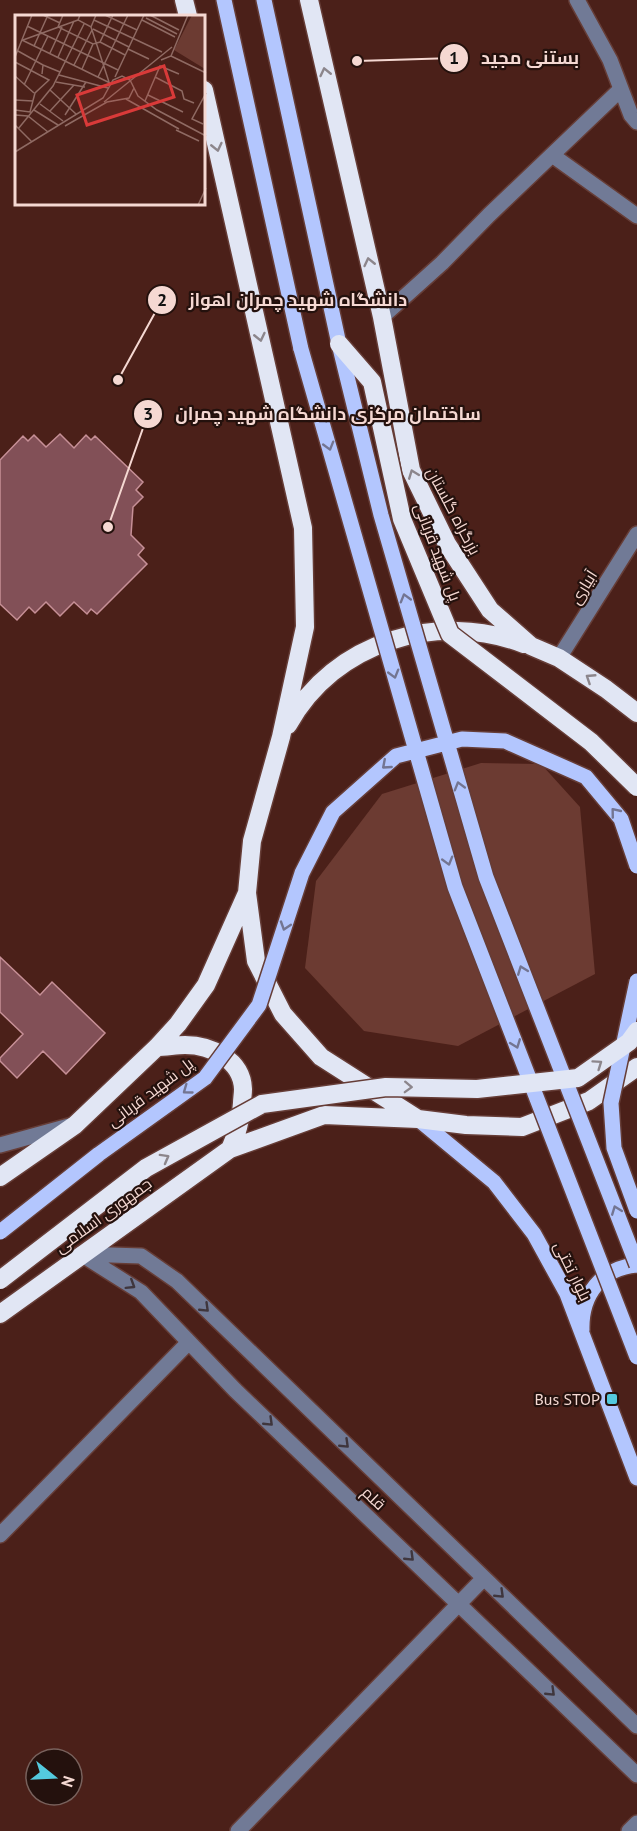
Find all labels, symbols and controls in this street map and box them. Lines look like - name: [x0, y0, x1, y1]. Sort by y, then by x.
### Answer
- inset map: [15, 15, 206, 206]
- callout: بستنی مجید: [439, 40, 591, 76]
- text: 1: [449, 46, 459, 69]
- text: بستنی مجید: [481, 46, 579, 69]
- one-way arrow: [320, 68, 333, 78]
- one-way arrow: [210, 141, 223, 151]
- one-way arrow: [363, 258, 376, 268]
- callout: دانشگاه شهید چمران اهواز: [147, 282, 419, 318]
- text: 2: [157, 288, 167, 311]
- text: دانشگاه شهید چمران اهواز: [188, 288, 407, 312]
- one-way arrow: [252, 332, 265, 342]
- callout: ساختمان مرکزی دانشگاه شهید چمران: [133, 396, 493, 432]
- text: 3: [143, 402, 153, 425]
- text: ساختمان مرکزی دانشگاه شهید چمران: [175, 402, 481, 426]
- one-way arrow: [322, 440, 334, 451]
- street label: بزرگراه گلستان: [422, 464, 485, 559]
- one-way arrow: [408, 469, 420, 480]
- street label: پل شهید قربانی: [408, 500, 466, 605]
- street label: آبیاری: [565, 566, 602, 608]
- one-way arrow: [400, 593, 412, 604]
- one-way arrow: [387, 668, 399, 679]
- one-way arrow: [586, 674, 596, 686]
- one-way arrow: [382, 758, 393, 769]
- one-way arrow: [454, 781, 466, 792]
- one-way arrow: [611, 808, 622, 819]
- one-way arrow: [440, 856, 453, 866]
- one-way arrow: [280, 920, 292, 931]
- one-way arrow: [517, 965, 529, 976]
- one-way arrow: [509, 1038, 521, 1049]
- street label: پل شهید قربانی: [103, 1053, 199, 1133]
- one-way arrow: [591, 1060, 602, 1071]
- one-way arrow: [403, 1081, 412, 1094]
- one-way arrow: [183, 1083, 194, 1094]
- one-way arrow: [159, 1154, 169, 1165]
- street label: جمهوری اسلامی: [51, 1173, 156, 1258]
- one-way arrow: [611, 1206, 623, 1217]
- street label: بلوار تختی: [549, 1238, 596, 1305]
- one-way arrow: [124, 1278, 135, 1289]
- one-way arrow: [198, 1301, 208, 1312]
- place label: Bus STOP: [535, 1389, 600, 1409]
- marker: Bus STOP: [605, 1392, 619, 1406]
- one-way arrow: [263, 1415, 273, 1426]
- one-way arrow: [338, 1436, 349, 1447]
- street label: قلم: [357, 1482, 390, 1515]
- one-way arrow: [403, 1550, 414, 1561]
- one-way arrow: [493, 1586, 504, 1597]
- one-way arrow: [544, 1685, 554, 1696]
- north arrow: [24, 1747, 84, 1807]
- text: N: [57, 1774, 79, 1790]

